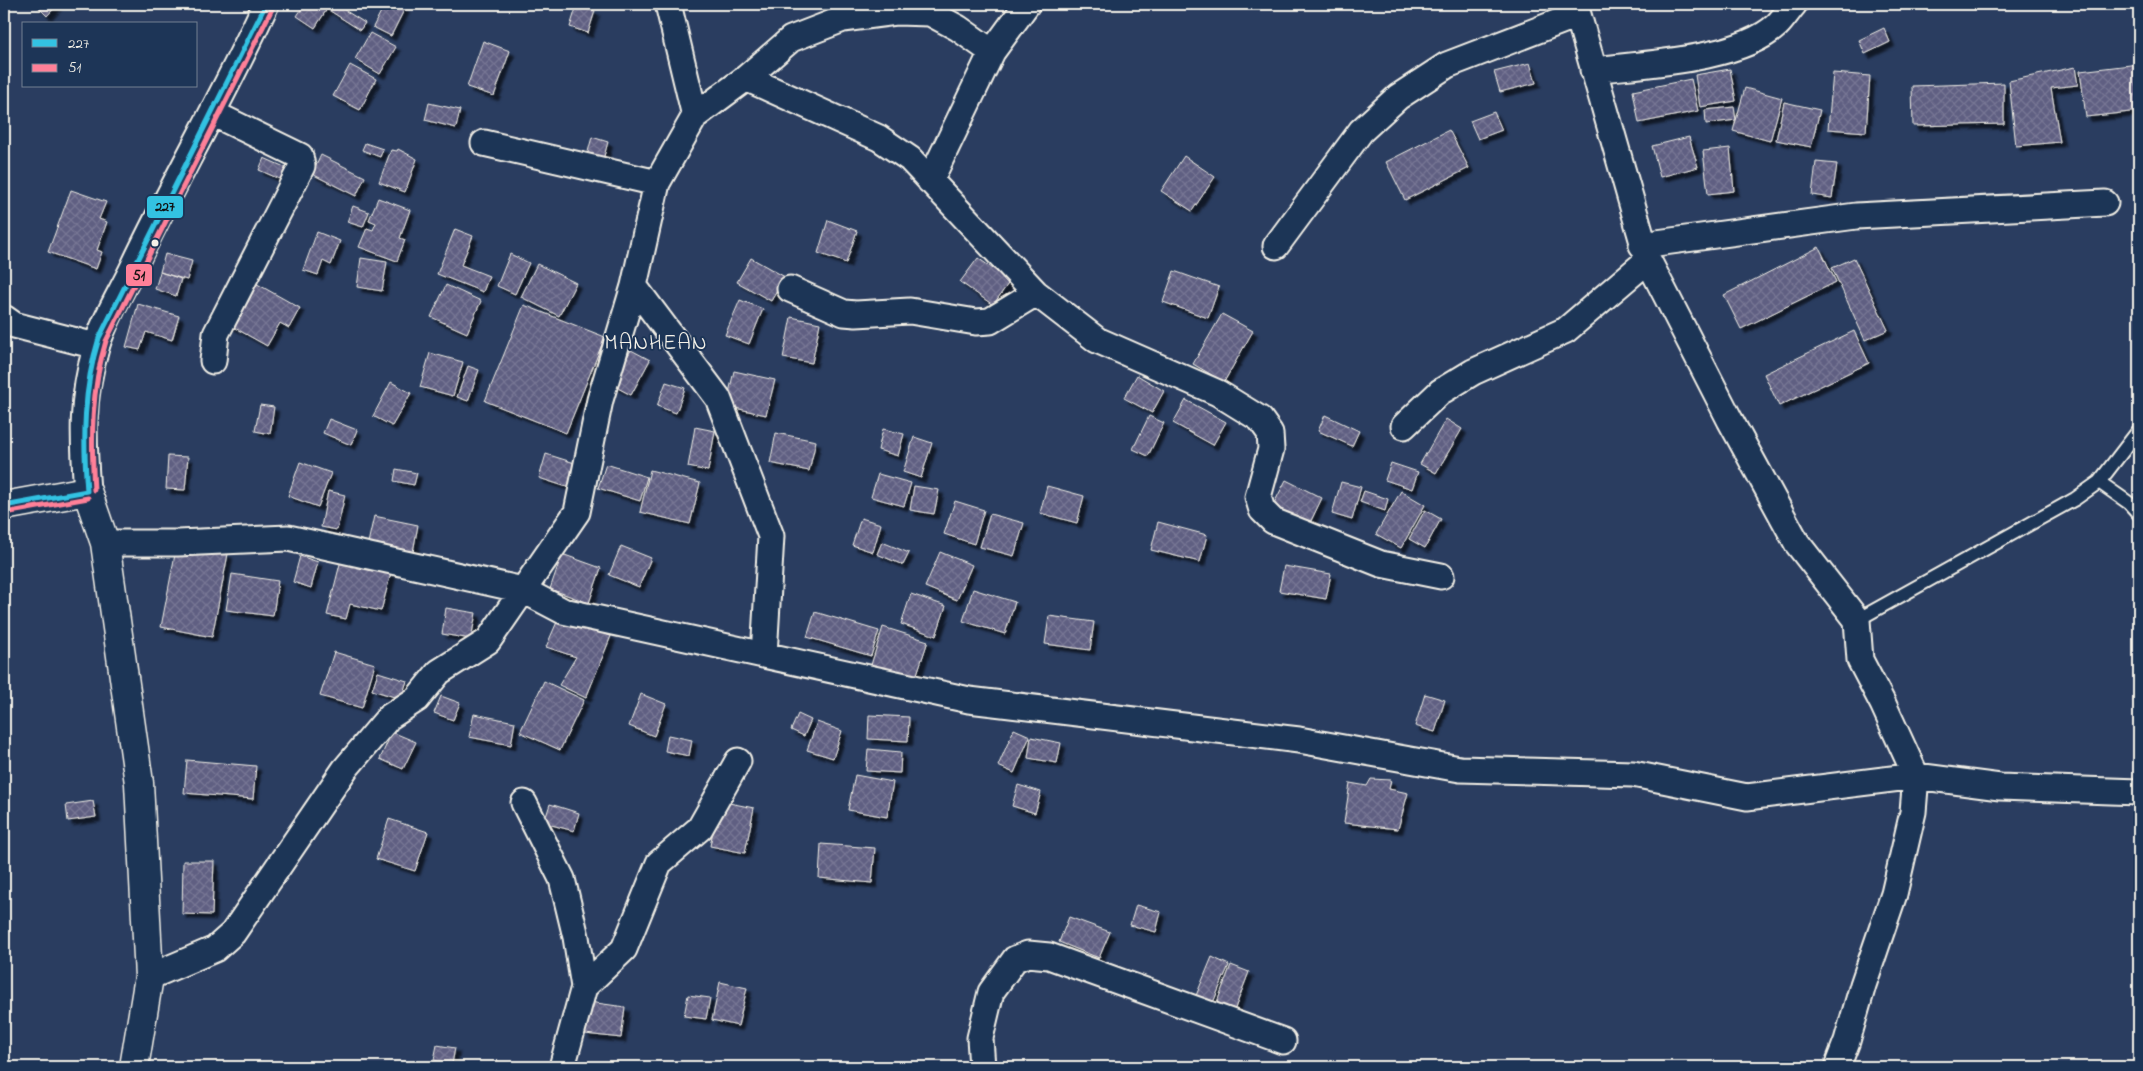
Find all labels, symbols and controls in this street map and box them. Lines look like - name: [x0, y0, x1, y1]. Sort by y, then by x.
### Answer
- legend: [22, 22, 198, 88]
- text: 227: [68, 33, 89, 55]
- text: 51: [68, 57, 82, 79]
- line badge: 227: [146, 195, 184, 219]
- text: 227: [154, 197, 175, 218]
- unlabelled marker: [150, 238, 160, 248]
- line badge: 51: [125, 263, 153, 287]
- text: 51: [133, 266, 146, 287]
- district label: MANHEAN: [604, 328, 708, 360]

